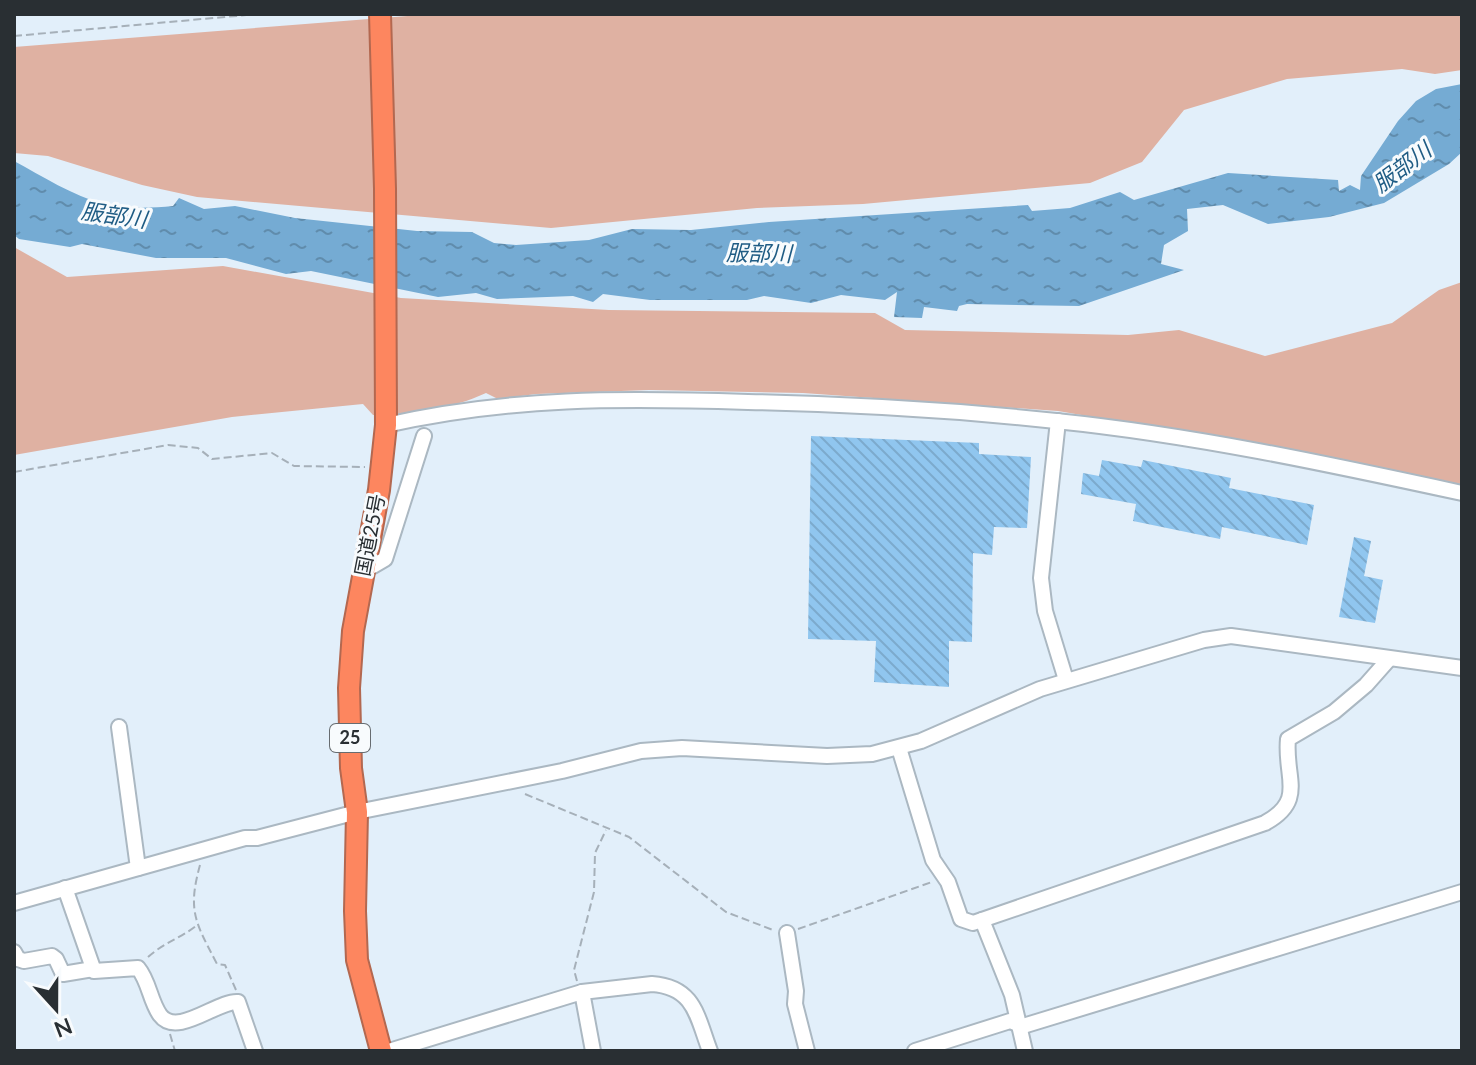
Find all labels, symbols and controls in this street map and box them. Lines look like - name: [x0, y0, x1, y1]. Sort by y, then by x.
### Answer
- water label: 服部川: [1367, 135, 1438, 197]
- water label: 服部川: [80, 197, 151, 233]
- water label: 服部川: [726, 238, 794, 267]
- street label: 国道25号: [349, 492, 389, 578]
- road number: 25: [330, 724, 370, 752]
- north arrow: [16, 969, 96, 1049]
- text: N: [51, 1012, 76, 1044]

